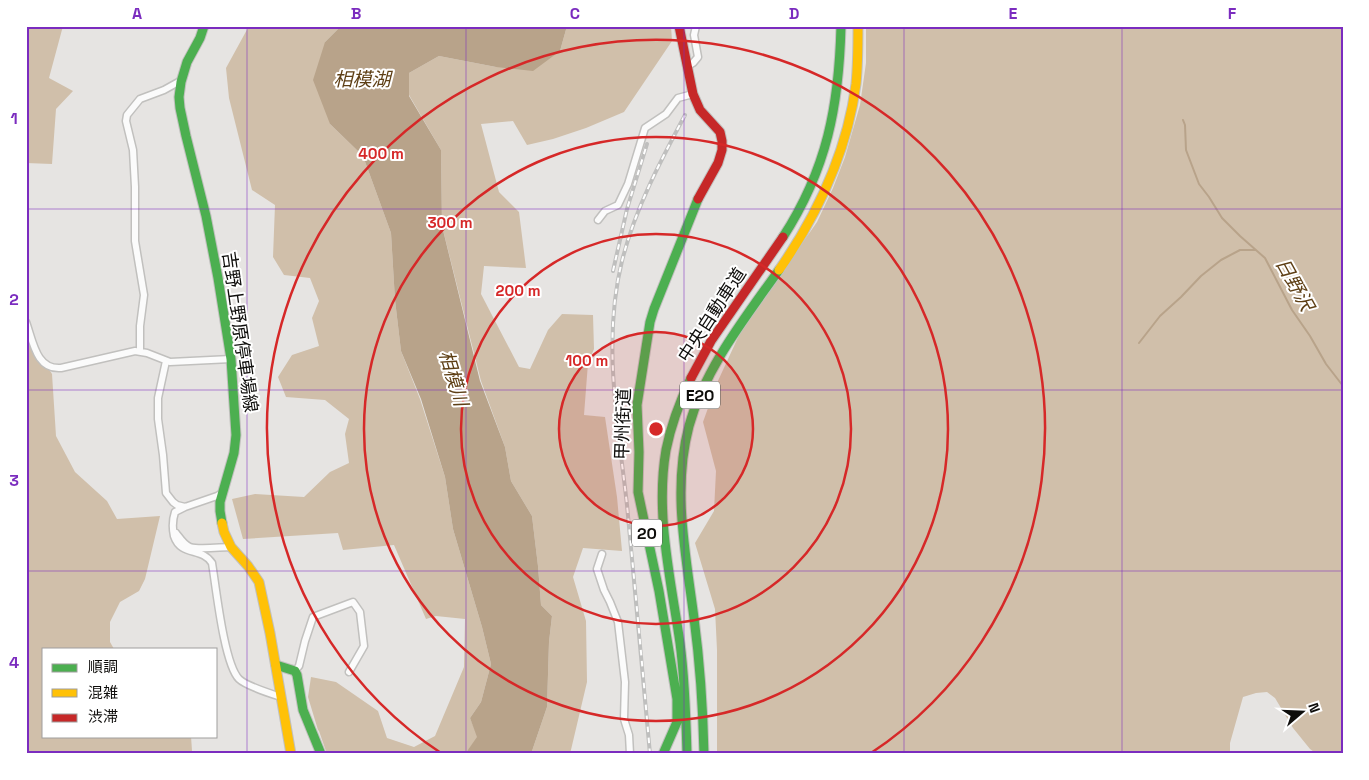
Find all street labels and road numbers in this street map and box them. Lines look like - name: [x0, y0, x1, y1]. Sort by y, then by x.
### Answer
- street label: 吉野上野原停車場線: [218, 250, 263, 414]
- street label: 中央自動車道: [673, 263, 751, 366]
- road number: E20: [680, 382, 720, 408]
- street label: 甲州街道: [610, 388, 635, 460]
- road number: 20: [632, 520, 662, 546]

